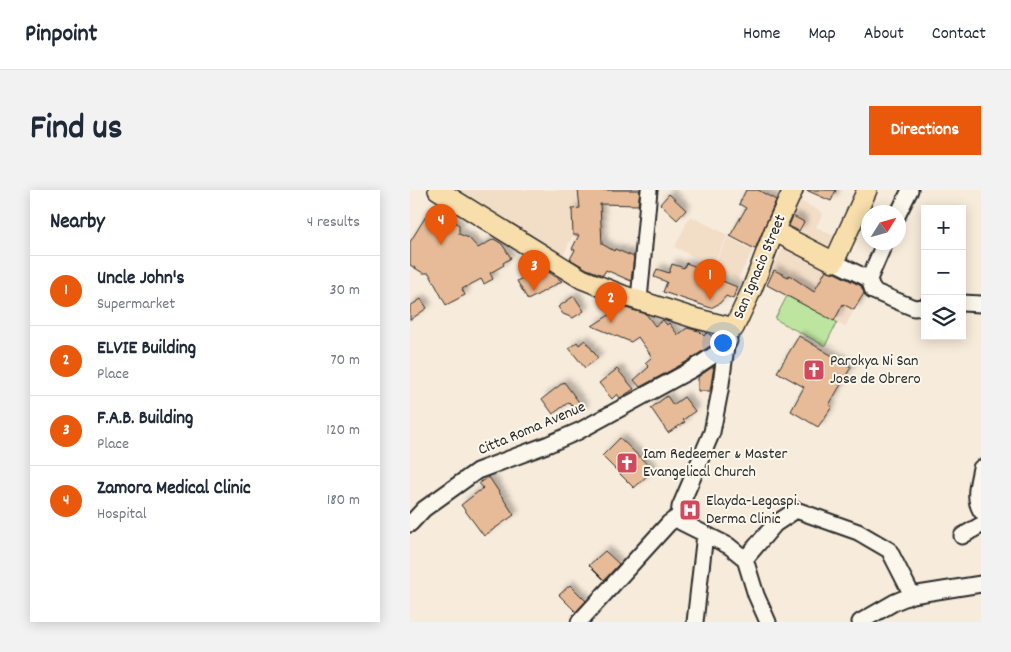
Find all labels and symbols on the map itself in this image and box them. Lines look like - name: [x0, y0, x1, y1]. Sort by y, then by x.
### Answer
- pin: 4: [425, 204, 457, 245]
- north arrow: [861, 205, 906, 250]
- street label: San Ignacio Street: [728, 211, 792, 323]
- pin: 3: [518, 250, 550, 291]
- pin: 1: [694, 259, 726, 300]
- pin: 2: [595, 282, 627, 323]
- your location: [710, 330, 736, 356]
- place label: Parokya Ni San Jose de Obrero: [830, 350, 921, 391]
- church icon: Parokya Ni San Jose de Obrero: [802, 358, 826, 382]
- street label: Citta Roma Avenue: [475, 396, 589, 462]
- place label: Iam Redeemer & Master Evangelical Church: [643, 443, 787, 484]
- church icon: Iam Redeemer & Master Evangelical Church: [615, 451, 639, 475]
- place label: Elayda-Legaspi. Derma Clinic: [706, 490, 799, 531]
- hospital icon: Elayda-Legaspi. Derma Clinic: [678, 498, 702, 522]

